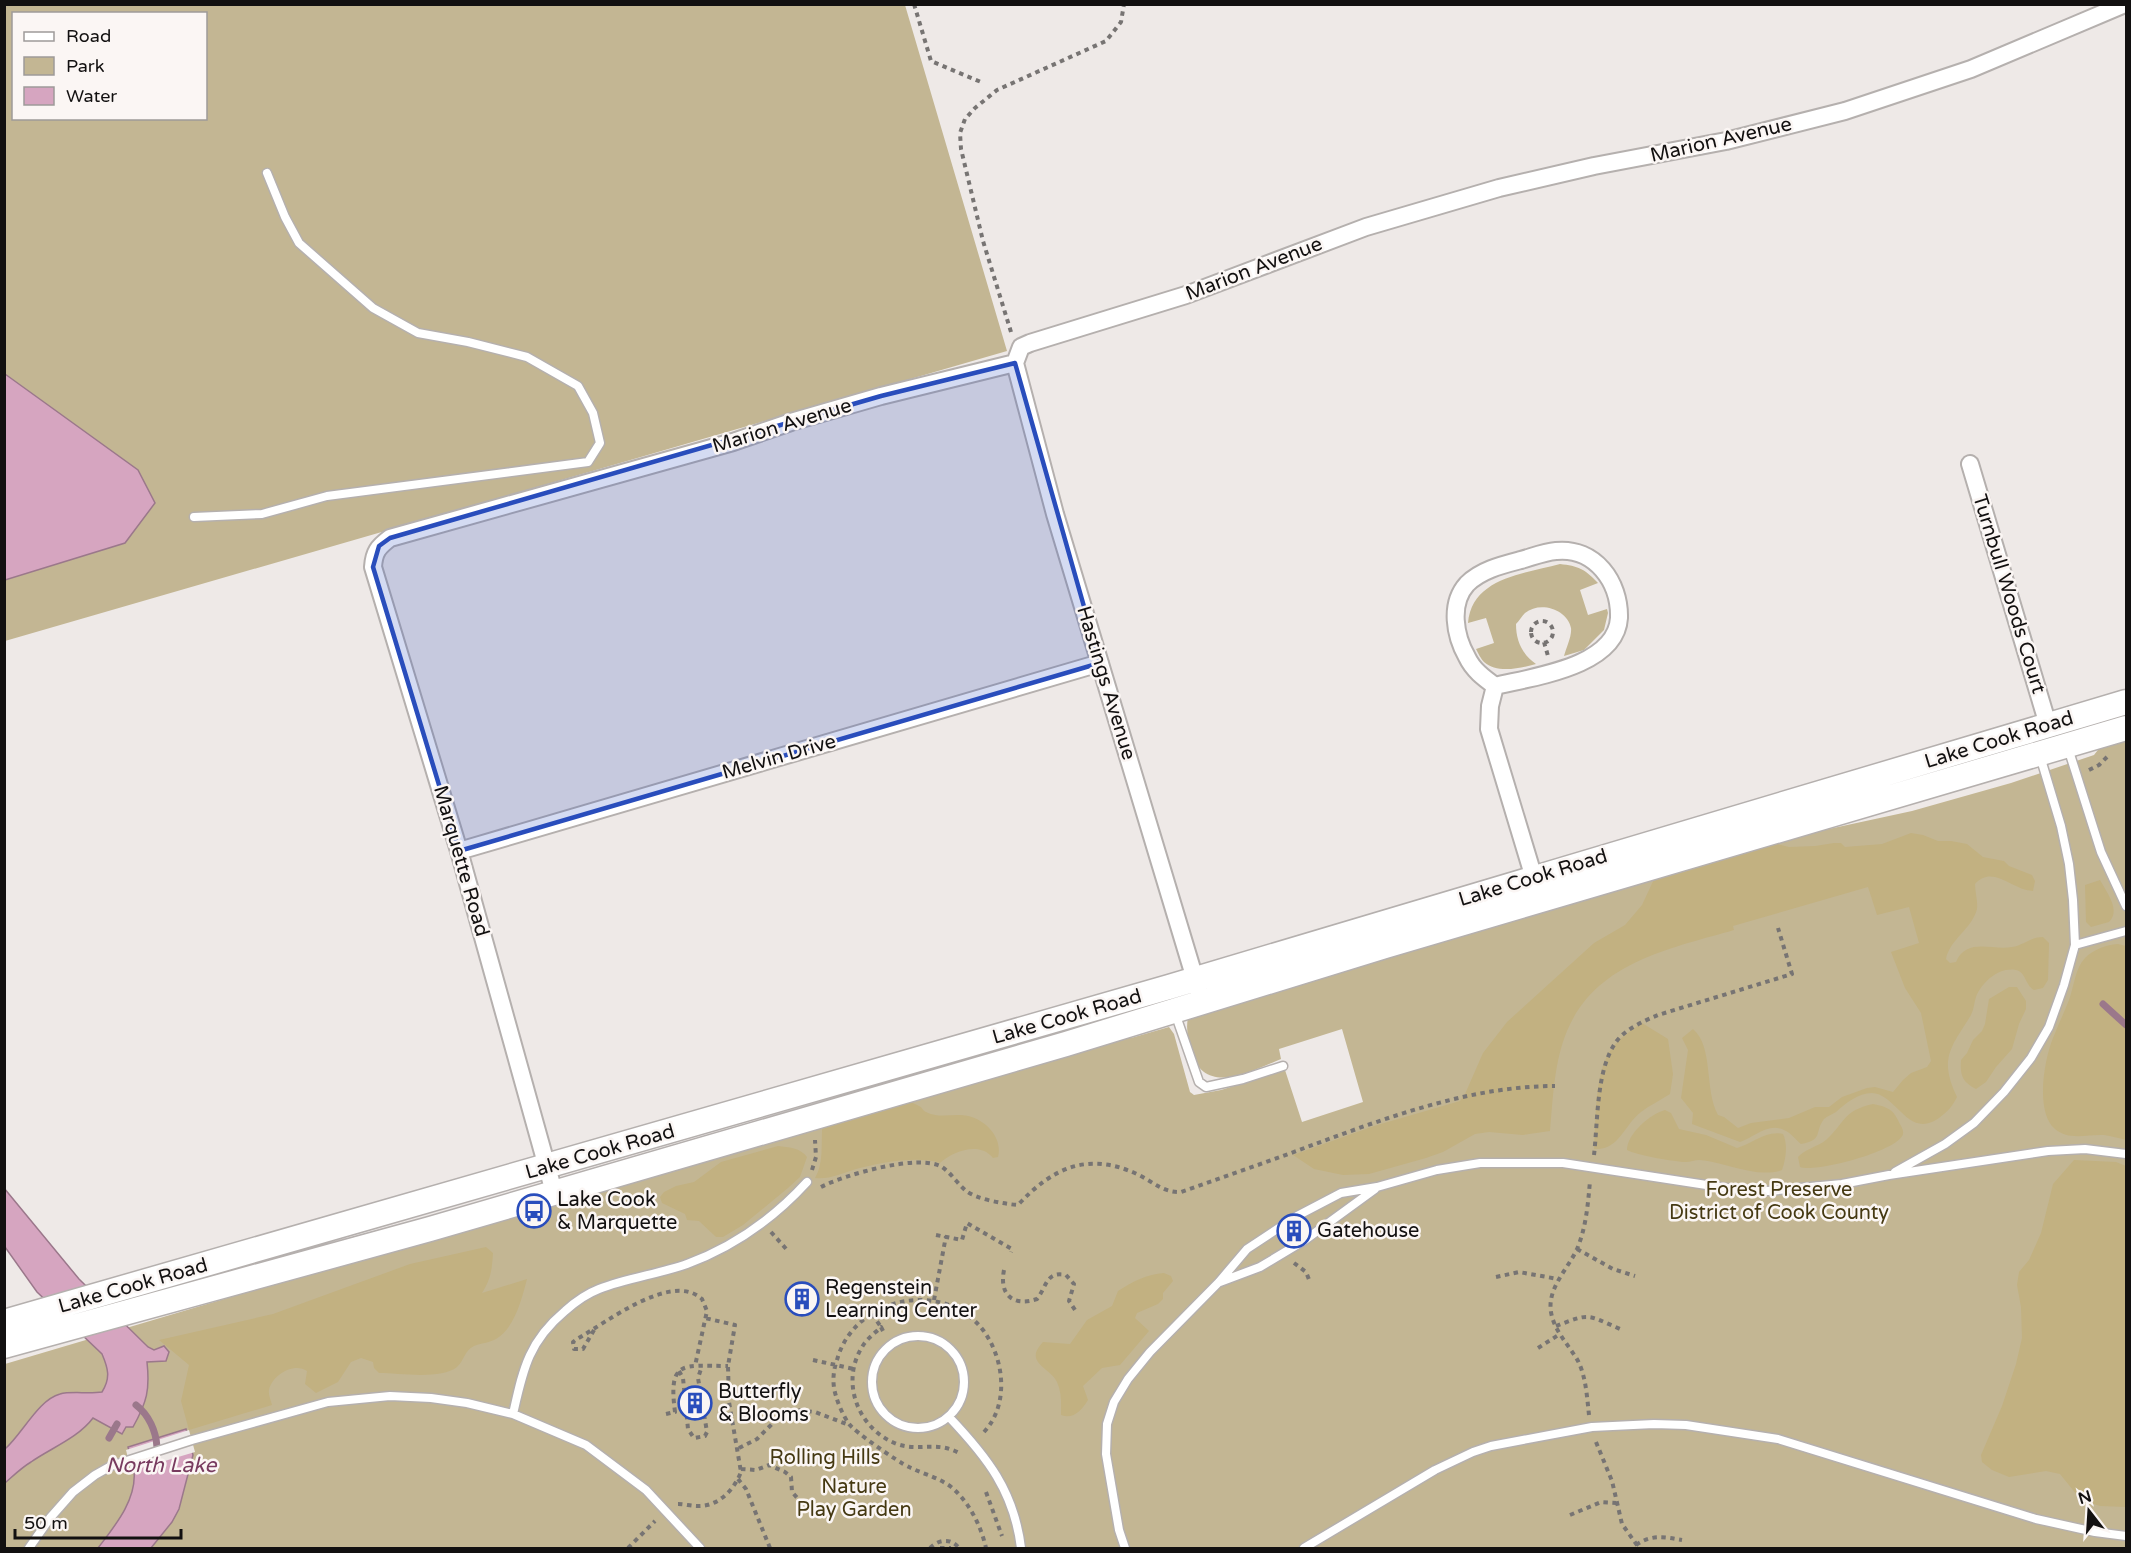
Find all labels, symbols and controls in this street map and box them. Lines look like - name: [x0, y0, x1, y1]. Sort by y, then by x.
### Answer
- legend: [12, 12, 207, 120]
- text: Road: [66, 25, 111, 47]
- text: Park: [66, 55, 105, 77]
- text: Water: [66, 85, 117, 107]
- street label: Marion Avenue: [1648, 112, 1794, 168]
- street label: Marion Avenue: [1182, 232, 1326, 306]
- street label: Marion Avenue: [709, 393, 855, 459]
- street label: Turnbull Woods Court: [1967, 491, 2051, 697]
- street label: Hastings Avenue: [1071, 603, 1141, 763]
- street label: Lake Cook Road: [1922, 706, 2076, 774]
- street label: Melvin Drive: [719, 729, 839, 785]
- street label: Marquette Road: [428, 783, 494, 939]
- street label: Lake Cook Road: [1456, 844, 1610, 912]
- street label: Lake Cook Road: [990, 984, 1144, 1050]
- street label: Lake Cook Road: [523, 1119, 677, 1185]
- park label: Forest Preserve District of Cook County: [1669, 1178, 1889, 1225]
- place label: Lake Cook & Marquette: [557, 1188, 677, 1235]
- bus stop icon: Lake Cook & Marquette: [516, 1193, 552, 1229]
- building icon: Gatehouse: [1276, 1213, 1312, 1249]
- place label: Gatehouse: [1317, 1219, 1419, 1243]
- street label: Lake Cook Road: [56, 1253, 210, 1319]
- place label: Regenstein Learning Center: [825, 1276, 978, 1323]
- building icon: Regenstein Learning Center: [784, 1281, 820, 1317]
- place label: Butterfly & Blooms: [718, 1380, 809, 1427]
- building icon: Butterfly & Blooms: [677, 1385, 713, 1421]
- park label: Rolling Hills: [770, 1446, 880, 1470]
- water label: North Lake: [106, 1453, 217, 1478]
- park label: Nature Play Garden: [796, 1475, 912, 1522]
- north arrow: [2059, 1481, 2119, 1541]
- text: N: [2076, 1486, 2094, 1509]
- scale bar: [15, 1502, 182, 1540]
- text: 50 m: [24, 1512, 68, 1534]

